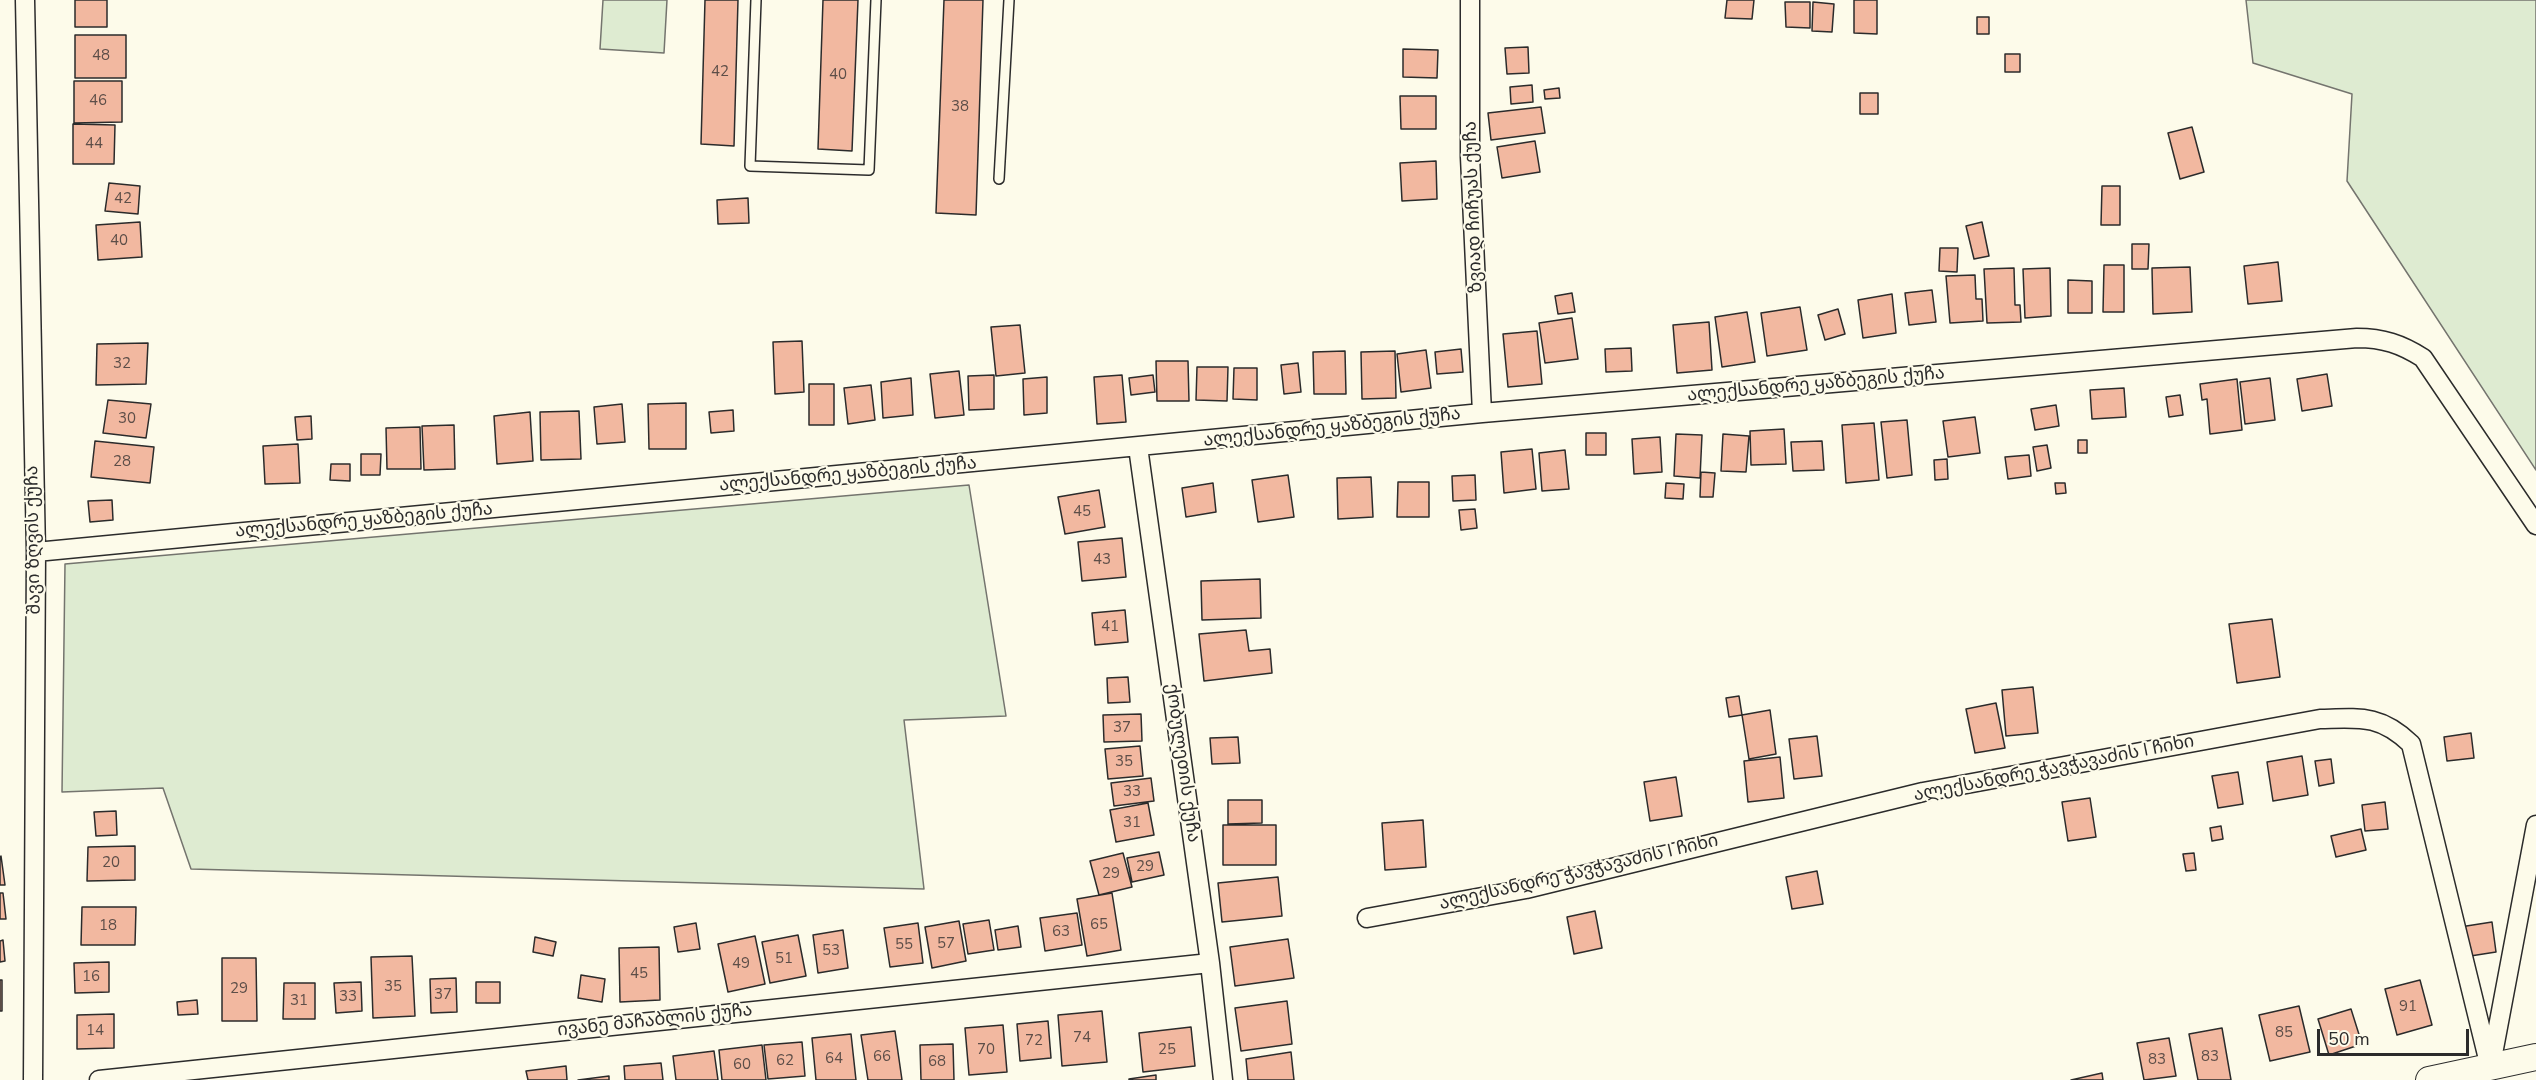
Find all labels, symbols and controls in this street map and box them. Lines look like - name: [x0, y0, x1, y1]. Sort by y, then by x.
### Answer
- house number: 48: [92, 47, 110, 65]
- house number: 42: [711, 63, 729, 81]
- house number: 40: [829, 66, 847, 84]
- house number: 46: [89, 92, 107, 110]
- house number: 38: [951, 98, 969, 116]
- street label: ზვიად ჩიჩუას ქუჩა: [1460, 121, 1488, 293]
- house number: 44: [85, 135, 103, 153]
- house number: 42: [114, 190, 132, 208]
- house number: 40: [110, 232, 128, 250]
- house number: 32: [113, 355, 131, 373]
- street label: ალექსანდრე ყაზბეგის ქუჩა: [1686, 363, 1946, 407]
- street label: ალექსანდრე ყაზბეგის ქუჩა: [1202, 404, 1462, 452]
- house number: 30: [118, 410, 136, 428]
- house number: 28: [113, 453, 131, 471]
- street label: ალექსანდრე ყაზბეგის ქუჩა: [718, 453, 978, 497]
- street label: შავი ზღვის ქუჩა: [22, 465, 46, 615]
- street label: ალექსანდრე ყაზბეგის ქუჩა: [234, 499, 494, 543]
- house number: 45: [1073, 503, 1091, 521]
- house number: 43: [1093, 551, 1111, 569]
- house number: 41: [1101, 618, 1119, 636]
- street label: ქობულეთის ქუჩა: [1160, 682, 1204, 844]
- house number: 37: [1113, 719, 1131, 737]
- street label: ალექსანდრე ჭავჭავაძის I ჩიხი: [1912, 731, 2196, 807]
- house number: 35: [1115, 753, 1133, 771]
- house number: 33: [1123, 783, 1141, 801]
- house number: 31: [1123, 814, 1141, 832]
- street label: ალექსანდრე ჭავჭავაძის I ჩიხი: [1437, 830, 1721, 916]
- house number: 20: [102, 854, 120, 872]
- house number: 29: [1136, 858, 1154, 876]
- house number: 29: [1102, 865, 1120, 883]
- house number: 65: [1090, 916, 1108, 934]
- house number: 18: [99, 917, 117, 935]
- house number: 63: [1052, 923, 1070, 941]
- house number: 57: [937, 935, 955, 953]
- house number: 55: [895, 936, 913, 954]
- house number: 53: [822, 942, 840, 960]
- house number: 51: [775, 950, 793, 968]
- house number: 49: [732, 955, 750, 973]
- house number: 45: [630, 965, 648, 983]
- house number: 16: [82, 968, 100, 986]
- house number: 35: [384, 978, 402, 996]
- house number: 29: [230, 980, 248, 998]
- house number: 37: [434, 986, 452, 1004]
- house number: 33: [339, 988, 357, 1006]
- house number: 31: [290, 992, 308, 1010]
- house number: 91: [2399, 998, 2417, 1016]
- street label: ივანე მაჩაბლის ქუჩა: [556, 1000, 754, 1042]
- scale bar: [2320, 1017, 2472, 1055]
- house number: 14: [86, 1022, 104, 1040]
- house number: 85: [2275, 1024, 2293, 1042]
- text: 50 m: [2328, 1027, 2370, 1051]
- house number: 74: [1073, 1029, 1091, 1047]
- house number: 72: [1025, 1032, 1043, 1050]
- house number: 70: [977, 1041, 995, 1059]
- house number: 25: [1158, 1041, 1176, 1059]
- house number: 66: [873, 1048, 891, 1066]
- house number: 83: [2201, 1048, 2219, 1066]
- house number: 64: [825, 1050, 843, 1068]
- house number: 83: [2148, 1051, 2166, 1069]
- house number: 62: [776, 1052, 794, 1070]
- house number: 68: [928, 1053, 946, 1071]
- house number: 60: [733, 1056, 751, 1074]

